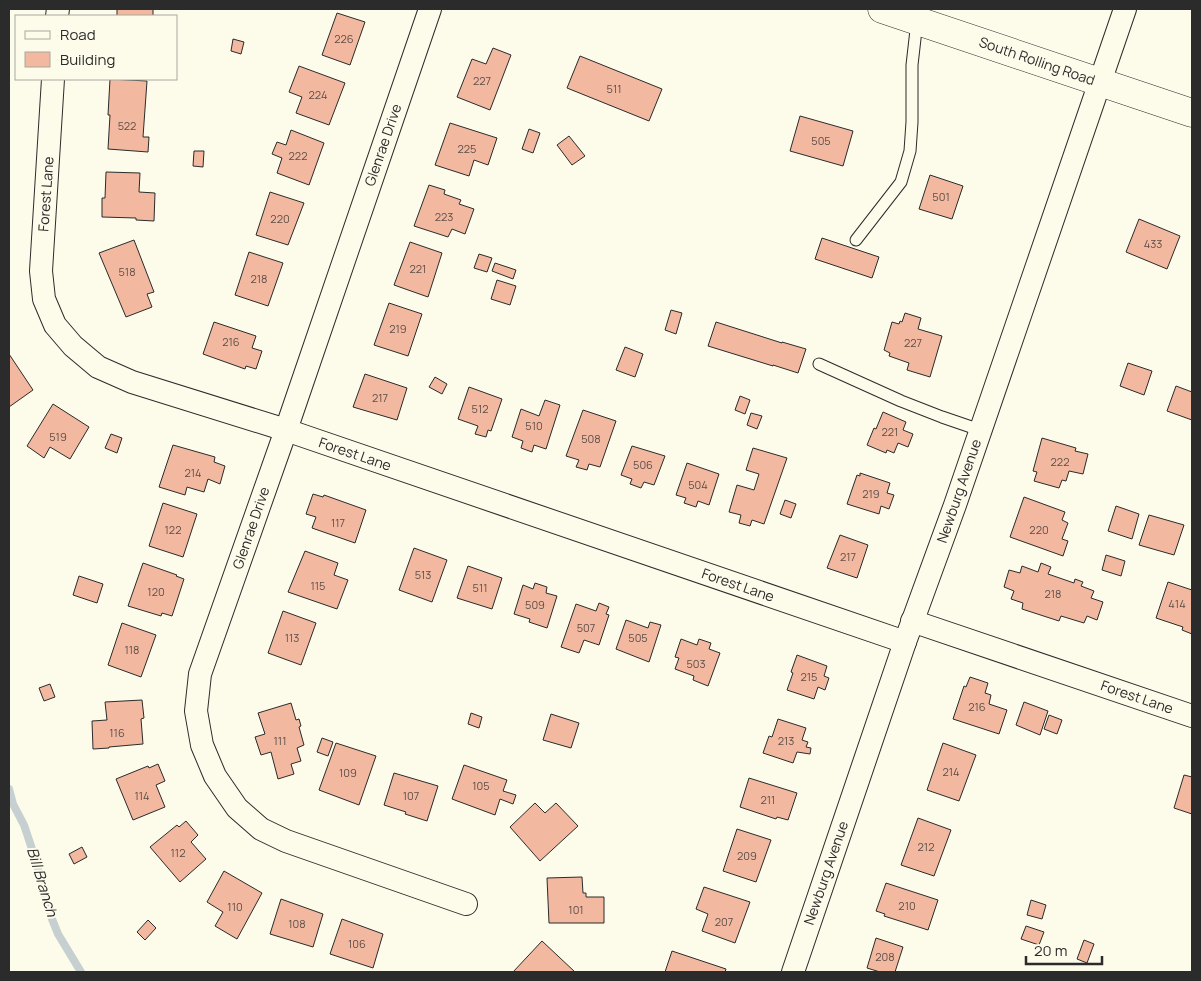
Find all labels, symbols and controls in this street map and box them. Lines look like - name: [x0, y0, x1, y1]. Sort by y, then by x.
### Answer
- legend: [15, 15, 178, 80]
- text: Road: [60, 24, 96, 45]
- house number: 226: [334, 31, 354, 46]
- street label: South Rolling Road: [977, 32, 1098, 89]
- text: Building: [60, 49, 115, 70]
- house number: 227: [473, 73, 491, 88]
- house number: 511: [607, 81, 621, 96]
- house number: 224: [309, 87, 327, 102]
- street label: Glenrae Drive: [360, 101, 405, 188]
- house number: 522: [118, 118, 136, 133]
- house number: 505: [811, 133, 831, 148]
- house number: 225: [458, 141, 476, 156]
- house number: 222: [289, 148, 307, 163]
- street label: Forest Lane: [33, 156, 58, 232]
- house number: 501: [932, 189, 950, 204]
- house number: 223: [435, 209, 453, 224]
- house number: 220: [270, 211, 290, 226]
- house number: 433: [1144, 236, 1162, 251]
- house number: 221: [410, 261, 426, 276]
- house number: 518: [118, 264, 136, 279]
- house number: 218: [251, 271, 267, 286]
- house number: 219: [389, 321, 407, 336]
- house number: 216: [222, 334, 240, 349]
- house number: 227: [904, 335, 922, 350]
- house number: 217: [372, 390, 388, 405]
- house number: 512: [472, 401, 488, 416]
- house number: 510: [525, 418, 543, 433]
- house number: 221: [882, 424, 898, 439]
- house number: 519: [49, 429, 67, 444]
- house number: 508: [581, 431, 601, 446]
- street label: Forest Lane: [316, 432, 394, 475]
- street label: Newburg Avenue: [932, 436, 985, 545]
- house number: 222: [1051, 454, 1069, 469]
- house number: 506: [633, 457, 653, 472]
- house number: 214: [184, 465, 202, 480]
- house number: 504: [688, 477, 708, 492]
- street label: Glenrae Drive: [228, 484, 273, 571]
- house number: 219: [862, 486, 880, 501]
- house number: 117: [331, 515, 345, 530]
- house number: 122: [165, 522, 181, 537]
- house number: 220: [1029, 522, 1049, 537]
- house number: 217: [840, 549, 856, 564]
- street label: Forest Lane: [699, 563, 777, 606]
- house number: 513: [415, 567, 431, 582]
- house number: 115: [311, 578, 325, 593]
- house number: 511: [473, 580, 487, 595]
- house number: 120: [147, 584, 165, 599]
- house number: 218: [1045, 586, 1061, 601]
- house number: 414: [1168, 596, 1186, 611]
- house number: 509: [525, 597, 545, 612]
- house number: 507: [577, 620, 595, 635]
- house number: 113: [285, 630, 299, 645]
- house number: 505: [628, 630, 648, 645]
- house number: 118: [125, 642, 139, 657]
- house number: 503: [686, 656, 706, 671]
- house number: 215: [801, 669, 817, 684]
- street label: Forest Lane: [1098, 675, 1176, 718]
- house number: 216: [968, 699, 986, 714]
- house number: 116: [109, 725, 125, 740]
- house number: 111: [274, 733, 286, 748]
- house number: 213: [778, 733, 794, 748]
- house number: 214: [942, 764, 960, 779]
- house number: 109: [339, 765, 357, 780]
- house number: 105: [472, 778, 490, 793]
- house number: 114: [134, 788, 150, 803]
- house number: 107: [403, 788, 419, 803]
- house number: 211: [761, 792, 775, 807]
- street label: Newburg Avenue: [799, 818, 852, 927]
- house number: 212: [918, 839, 934, 854]
- water label: Bill Branch: [22, 845, 63, 920]
- house number: 112: [171, 845, 185, 860]
- house number: 209: [737, 848, 757, 863]
- house number: 210: [898, 898, 916, 913]
- house number: 110: [227, 899, 243, 914]
- house number: 101: [568, 902, 584, 917]
- house number: 207: [715, 914, 733, 929]
- house number: 108: [288, 916, 306, 931]
- scale bar: [1026, 934, 1102, 966]
- house number: 106: [348, 936, 366, 951]
- text: 20 m: [1034, 940, 1067, 961]
- house number: 208: [875, 949, 895, 964]

